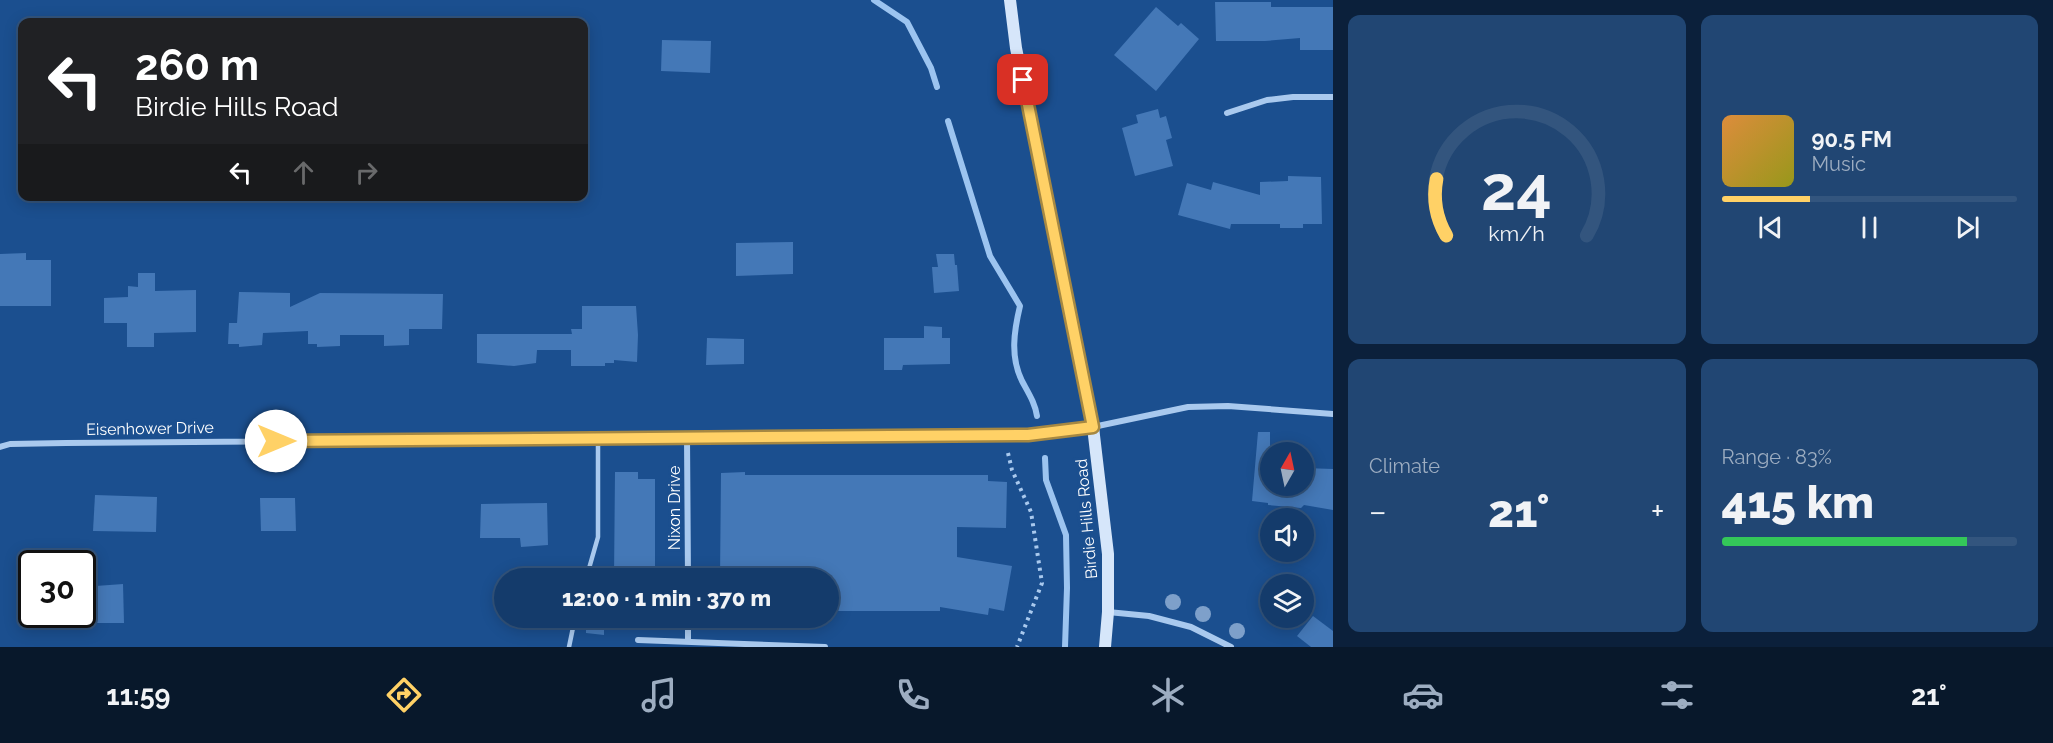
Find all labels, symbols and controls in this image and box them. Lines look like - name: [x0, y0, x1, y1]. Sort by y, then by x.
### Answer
- text: 260 m: [135, 41, 259, 90]
- icon: left: [36, 42, 114, 120]
- pin: [997, 54, 1048, 105]
- icon: arrive: [1006, 63, 1039, 96]
- text: Birdie Hills Road: [135, 91, 339, 122]
- text: 90.5 FM: [1812, 126, 1892, 152]
- text: 24: [1481, 152, 1552, 226]
- text: Music: [1812, 152, 1866, 176]
- icon: left: [224, 156, 257, 189]
- icon: ahead: [287, 156, 320, 189]
- icon: right: [350, 156, 383, 189]
- icon: previous: [1754, 211, 1787, 244]
- icon: pause: [1853, 211, 1886, 244]
- icon: next: [1951, 211, 1984, 244]
- text: km/h: [1488, 222, 1545, 247]
- position arrow: [244, 409, 308, 473]
- street label: Eisenhower Drive: [86, 418, 214, 439]
- north arrow: [1260, 442, 1314, 496]
- map controls: [1260, 442, 1314, 628]
- text: Range · 83%: [1722, 445, 1832, 469]
- text: Climate: [1369, 454, 1440, 478]
- street label: Birdie Hills Road: [1072, 458, 1101, 580]
- street label: Nixon Drive: [665, 466, 684, 550]
- text: 415 km: [1722, 476, 1874, 529]
- text: 21°: [1488, 485, 1550, 538]
- text: −: [1369, 492, 1387, 531]
- text: +: [1651, 492, 1665, 531]
- button: sound: [1260, 508, 1314, 562]
- speed limit sign: 30: [18, 550, 96, 628]
- button: layers: [1260, 574, 1314, 628]
- text: 12:00 · 1 min · 370 m: [562, 585, 771, 611]
- icon: directions: [383, 674, 425, 716]
- icon: music: [638, 674, 680, 716]
- icon: phone: [892, 674, 934, 716]
- icon: climate: [1147, 674, 1189, 716]
- icon: car: [1402, 674, 1444, 716]
- icon: filters: [1656, 674, 1698, 716]
- text: 11:59: [106, 680, 171, 711]
- text: 21°: [1911, 680, 1947, 711]

